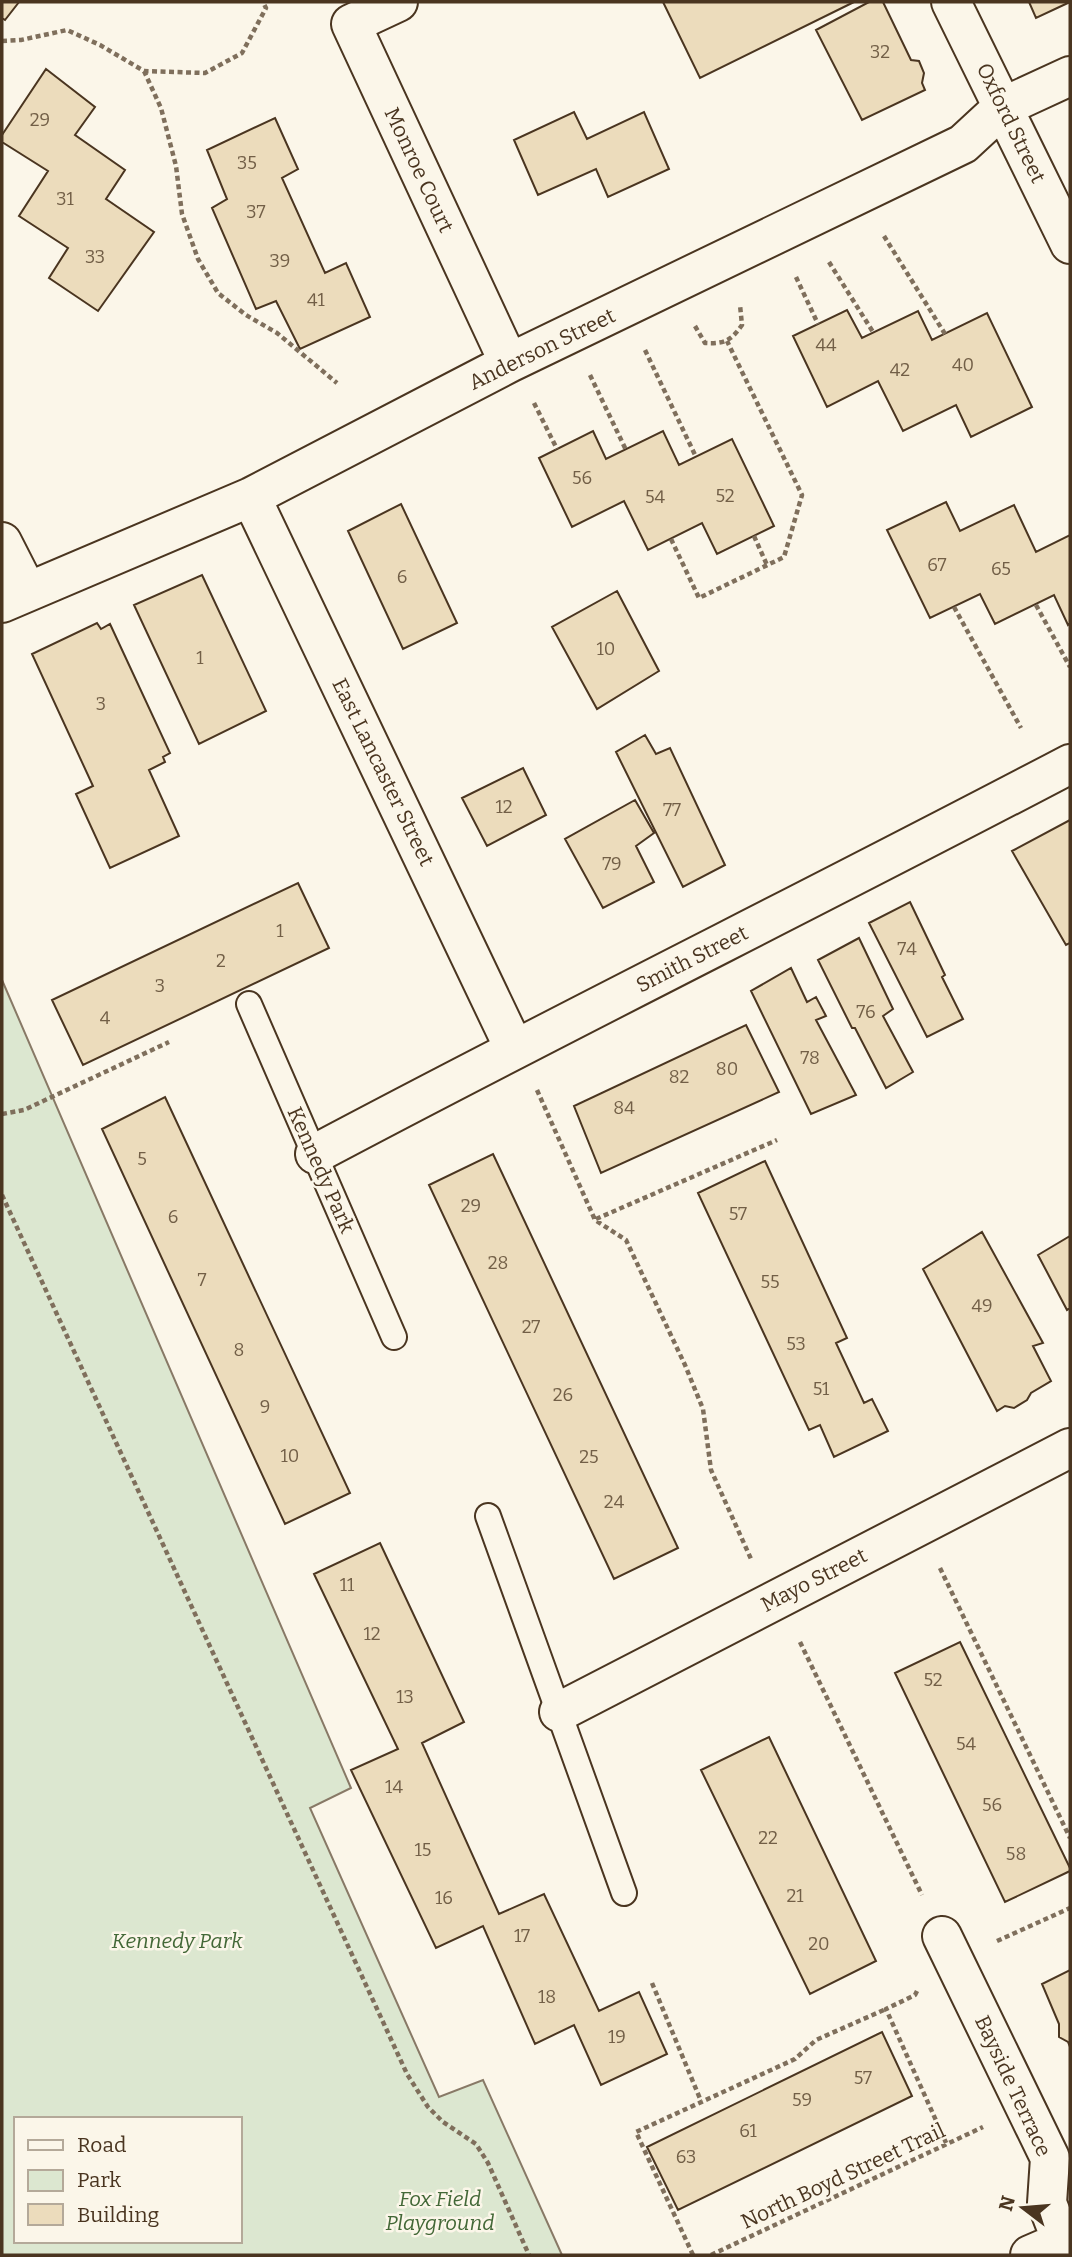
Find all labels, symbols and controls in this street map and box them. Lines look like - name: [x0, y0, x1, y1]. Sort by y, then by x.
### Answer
- house number: 32: [870, 41, 890, 63]
- street label: Oxford Street: [971, 59, 1051, 188]
- street label: Monroe Court: [379, 103, 460, 237]
- house number: 29: [30, 109, 50, 131]
- house number: 35: [237, 152, 257, 174]
- house number: 31: [56, 188, 74, 210]
- house number: 37: [246, 201, 266, 223]
- house number: 33: [85, 246, 105, 268]
- house number: 39: [270, 250, 290, 272]
- house number: 41: [307, 289, 326, 311]
- street label: Anderson Street: [465, 302, 620, 396]
- house number: 44: [815, 334, 837, 356]
- house number: 40: [952, 354, 974, 376]
- house number: 42: [890, 359, 910, 381]
- house number: 56: [572, 467, 592, 489]
- house number: 52: [715, 485, 735, 507]
- house number: 54: [645, 486, 666, 508]
- house number: 67: [927, 554, 947, 576]
- house number: 65: [991, 558, 1011, 580]
- house number: 6: [397, 566, 407, 588]
- house number: 10: [597, 638, 615, 660]
- house number: 1: [196, 647, 204, 669]
- street label: East Lancaster Street: [326, 674, 440, 870]
- house number: 3: [96, 693, 106, 715]
- house number: 12: [495, 796, 513, 818]
- house number: 77: [663, 799, 681, 821]
- house number: 79: [602, 853, 622, 875]
- house number: 1: [276, 920, 284, 942]
- street label: Smith Street: [632, 920, 753, 998]
- house number: 74: [897, 938, 917, 960]
- house number: 2: [216, 950, 226, 972]
- house number: 3: [155, 975, 165, 997]
- house number: 76: [856, 1001, 876, 1023]
- house number: 4: [100, 1007, 111, 1029]
- house number: 78: [800, 1047, 820, 1069]
- house number: 80: [716, 1058, 738, 1080]
- house number: 82: [669, 1066, 689, 1088]
- house number: 84: [613, 1097, 635, 1119]
- street label: Kennedy Park: [282, 1103, 360, 1237]
- house number: 5: [137, 1148, 147, 1170]
- house number: 29: [461, 1195, 481, 1217]
- house number: 57: [729, 1203, 747, 1225]
- house number: 6: [168, 1206, 178, 1228]
- house number: 28: [488, 1252, 508, 1274]
- house number: 7: [197, 1269, 207, 1291]
- house number: 55: [760, 1271, 780, 1293]
- house number: 49: [971, 1295, 993, 1317]
- house number: 27: [522, 1316, 540, 1338]
- house number: 53: [786, 1333, 806, 1355]
- house number: 8: [234, 1339, 244, 1361]
- house number: 51: [813, 1378, 830, 1400]
- house number: 26: [553, 1384, 573, 1406]
- house number: 9: [260, 1396, 270, 1418]
- house number: 10: [281, 1445, 299, 1467]
- house number: 25: [579, 1446, 599, 1468]
- house number: 24: [604, 1491, 625, 1513]
- street label: Mayo Street: [757, 1542, 872, 1618]
- house number: 11: [340, 1574, 355, 1596]
- house number: 12: [363, 1623, 381, 1645]
- house number: 52: [923, 1669, 943, 1691]
- house number: 13: [396, 1686, 414, 1708]
- house number: 54: [956, 1733, 977, 1755]
- house number: 14: [385, 1776, 403, 1798]
- house number: 56: [982, 1794, 1002, 1816]
- house number: 22: [758, 1827, 778, 1849]
- house number: 15: [415, 1839, 431, 1861]
- house number: 58: [1006, 1843, 1026, 1865]
- house number: 21: [786, 1885, 804, 1907]
- house number: 16: [435, 1887, 453, 1909]
- house number: 17: [514, 1925, 530, 1947]
- park label: Kennedy Park: [111, 1928, 243, 1954]
- house number: 20: [808, 1933, 830, 1955]
- house number: 18: [538, 1986, 556, 2008]
- street label: Bayside Terrace: [969, 2011, 1057, 2161]
- house number: 19: [608, 2026, 626, 2048]
- house number: 57: [854, 2067, 872, 2089]
- house number: 59: [792, 2089, 812, 2111]
- legend: [14, 2117, 242, 2243]
- street label: North Boyd Street Trail: [737, 2117, 949, 2235]
- house number: 61: [739, 2120, 758, 2142]
- text: Road: [77, 2132, 126, 2158]
- house number: 63: [676, 2146, 696, 2168]
- text: Park: [77, 2167, 121, 2193]
- north arrow: [988, 2173, 1058, 2243]
- park label: Fox Field Playground: [385, 2186, 495, 2236]
- text: N: [994, 2193, 1020, 2214]
- text: Building: [77, 2202, 160, 2228]

